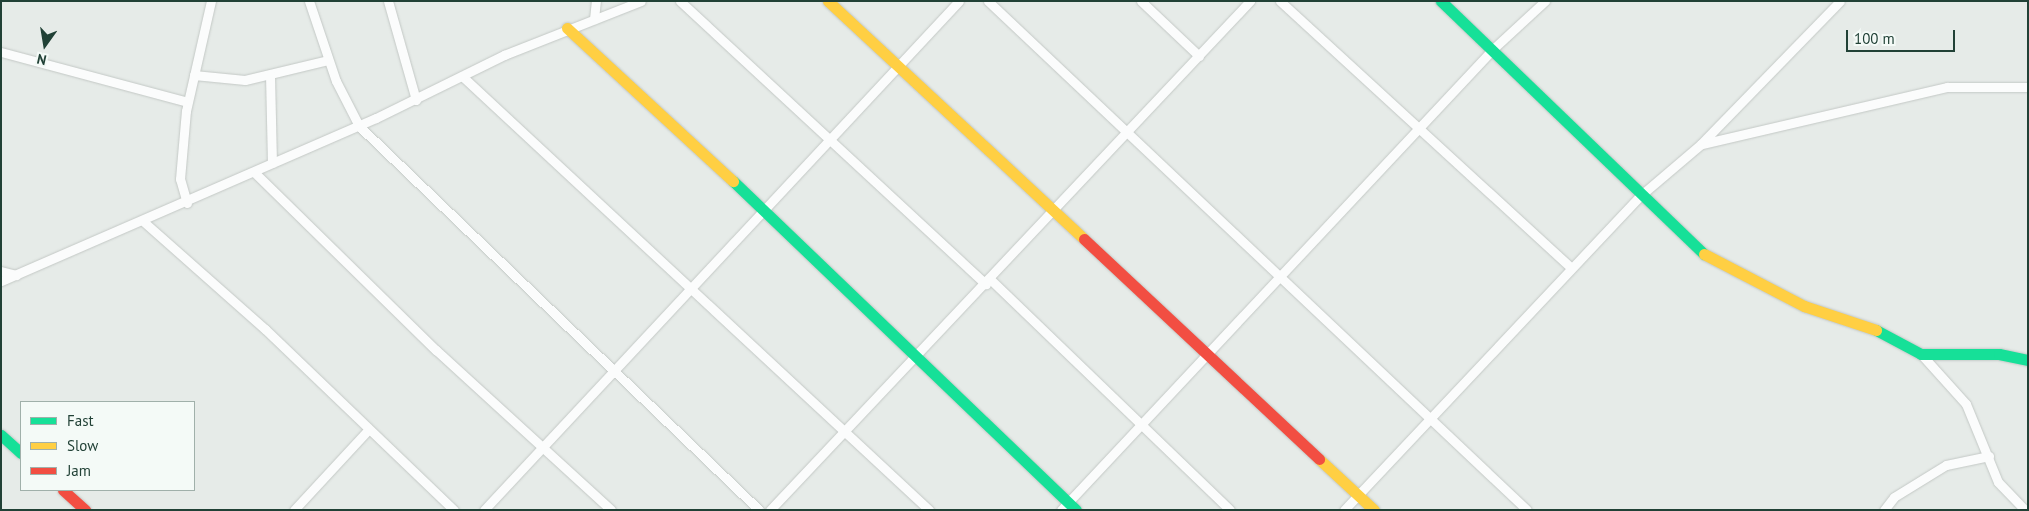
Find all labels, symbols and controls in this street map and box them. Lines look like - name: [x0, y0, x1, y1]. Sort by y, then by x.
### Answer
- north arrow: [20, 20, 70, 70]
- scale bar: [1849, 20, 1958, 52]
- text: 100 m: [1854, 29, 1895, 48]
- text: N: [35, 50, 48, 69]
- legend: [20, 401, 195, 491]
- text: Fast: [67, 411, 94, 430]
- text: Slow: [67, 436, 98, 455]
- text: Jam: [67, 461, 91, 480]

